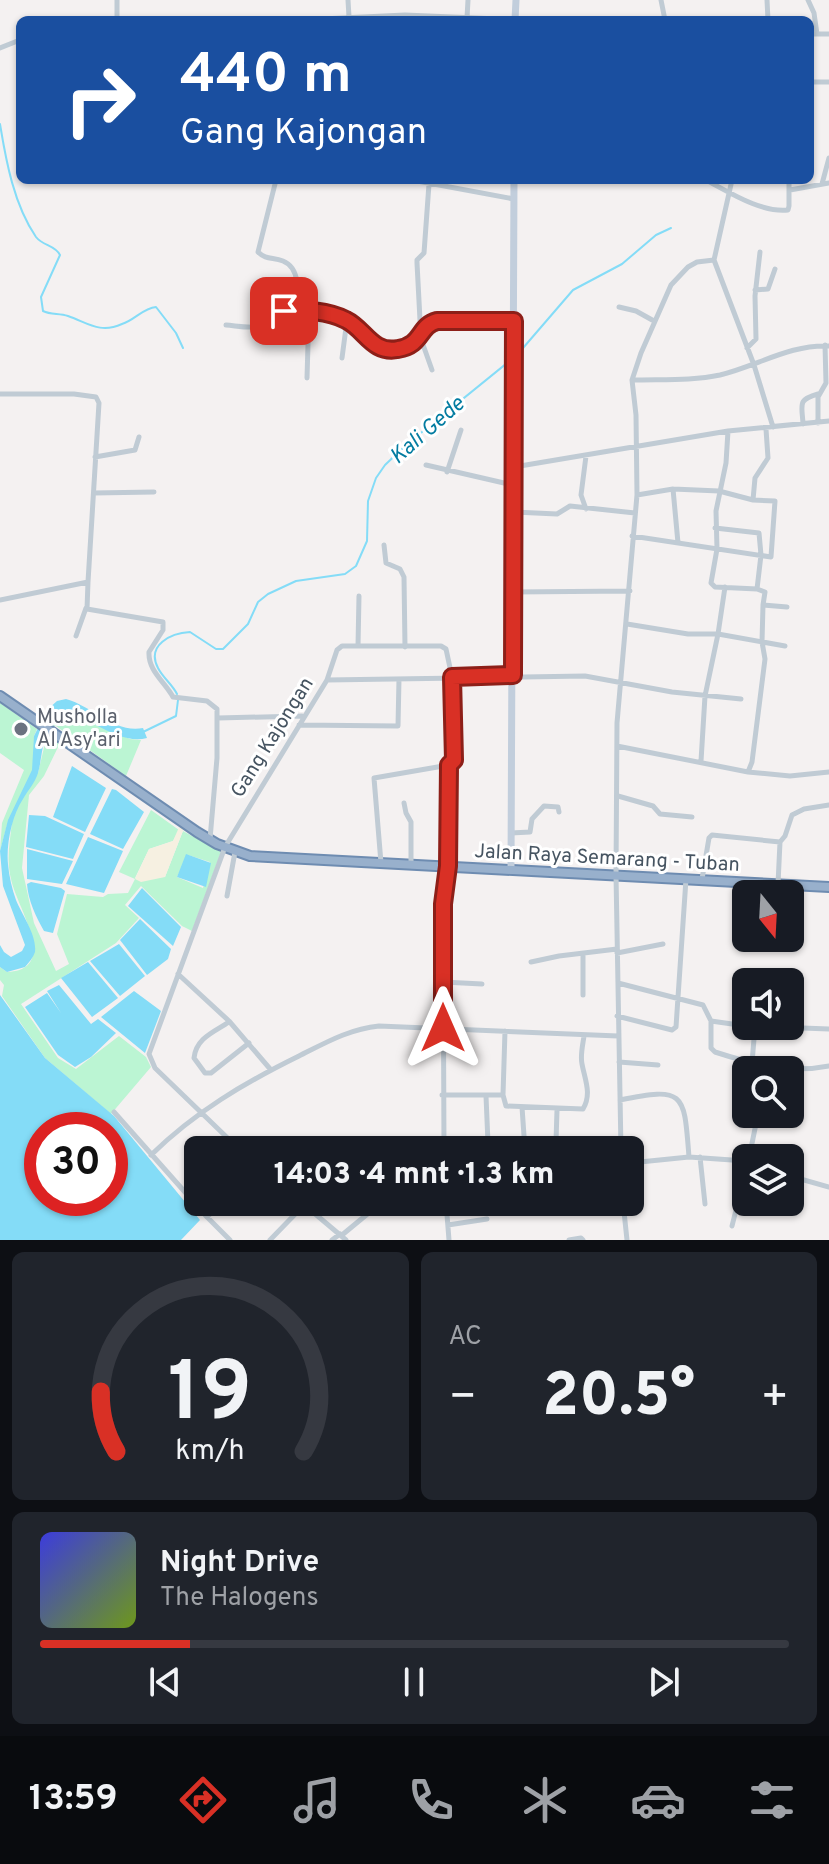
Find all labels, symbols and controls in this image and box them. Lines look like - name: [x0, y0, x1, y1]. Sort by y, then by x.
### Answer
- text: 440 m: [180, 42, 352, 112]
- icon: right: [48, 48, 152, 152]
- text: Gang Kajongan: [180, 111, 427, 157]
- pin: [250, 277, 318, 345]
- icon: arrive: [262, 289, 306, 333]
- water label: Kali Gede: [385, 391, 471, 471]
- street label: Gang Kajongan: [226, 673, 320, 803]
- place label: Musholla Al Asy'ari: [37, 705, 121, 754]
- marker: Musholla Al Asy'ari: [12, 720, 30, 738]
- street label: Jalan Raya Semarang - Tuban: [473, 839, 741, 879]
- north arrow: [732, 880, 804, 952]
- map controls: [732, 880, 804, 1216]
- button: sound: [732, 968, 804, 1040]
- position arrow: [401, 986, 485, 1070]
- button: search: [732, 1056, 804, 1128]
- speed limit sign: 30: [24, 1112, 128, 1216]
- button: layers: [732, 1144, 804, 1216]
- text: 14:03 · 4 mnt · 1.3 km: [274, 1157, 554, 1194]
- text: AC: [449, 1321, 482, 1354]
- text: 19: [168, 1345, 252, 1450]
- text: 20.5°: [542, 1361, 695, 1437]
- text: −: [449, 1371, 477, 1427]
- text: +: [761, 1371, 789, 1427]
- text: km/h: [176, 1434, 245, 1470]
- text: Night Drive: [160, 1545, 319, 1582]
- text: The Halogens: [160, 1582, 319, 1615]
- icon: previous: [143, 1660, 187, 1704]
- icon: pause: [392, 1660, 436, 1704]
- icon: next: [642, 1660, 686, 1704]
- icon: directions: [175, 1772, 231, 1828]
- icon: music: [289, 1772, 345, 1828]
- icon: phone: [403, 1772, 459, 1828]
- icon: climate: [517, 1772, 573, 1828]
- icon: car: [630, 1772, 686, 1828]
- icon: filters: [744, 1772, 800, 1828]
- text: 13:59: [29, 1777, 118, 1823]

